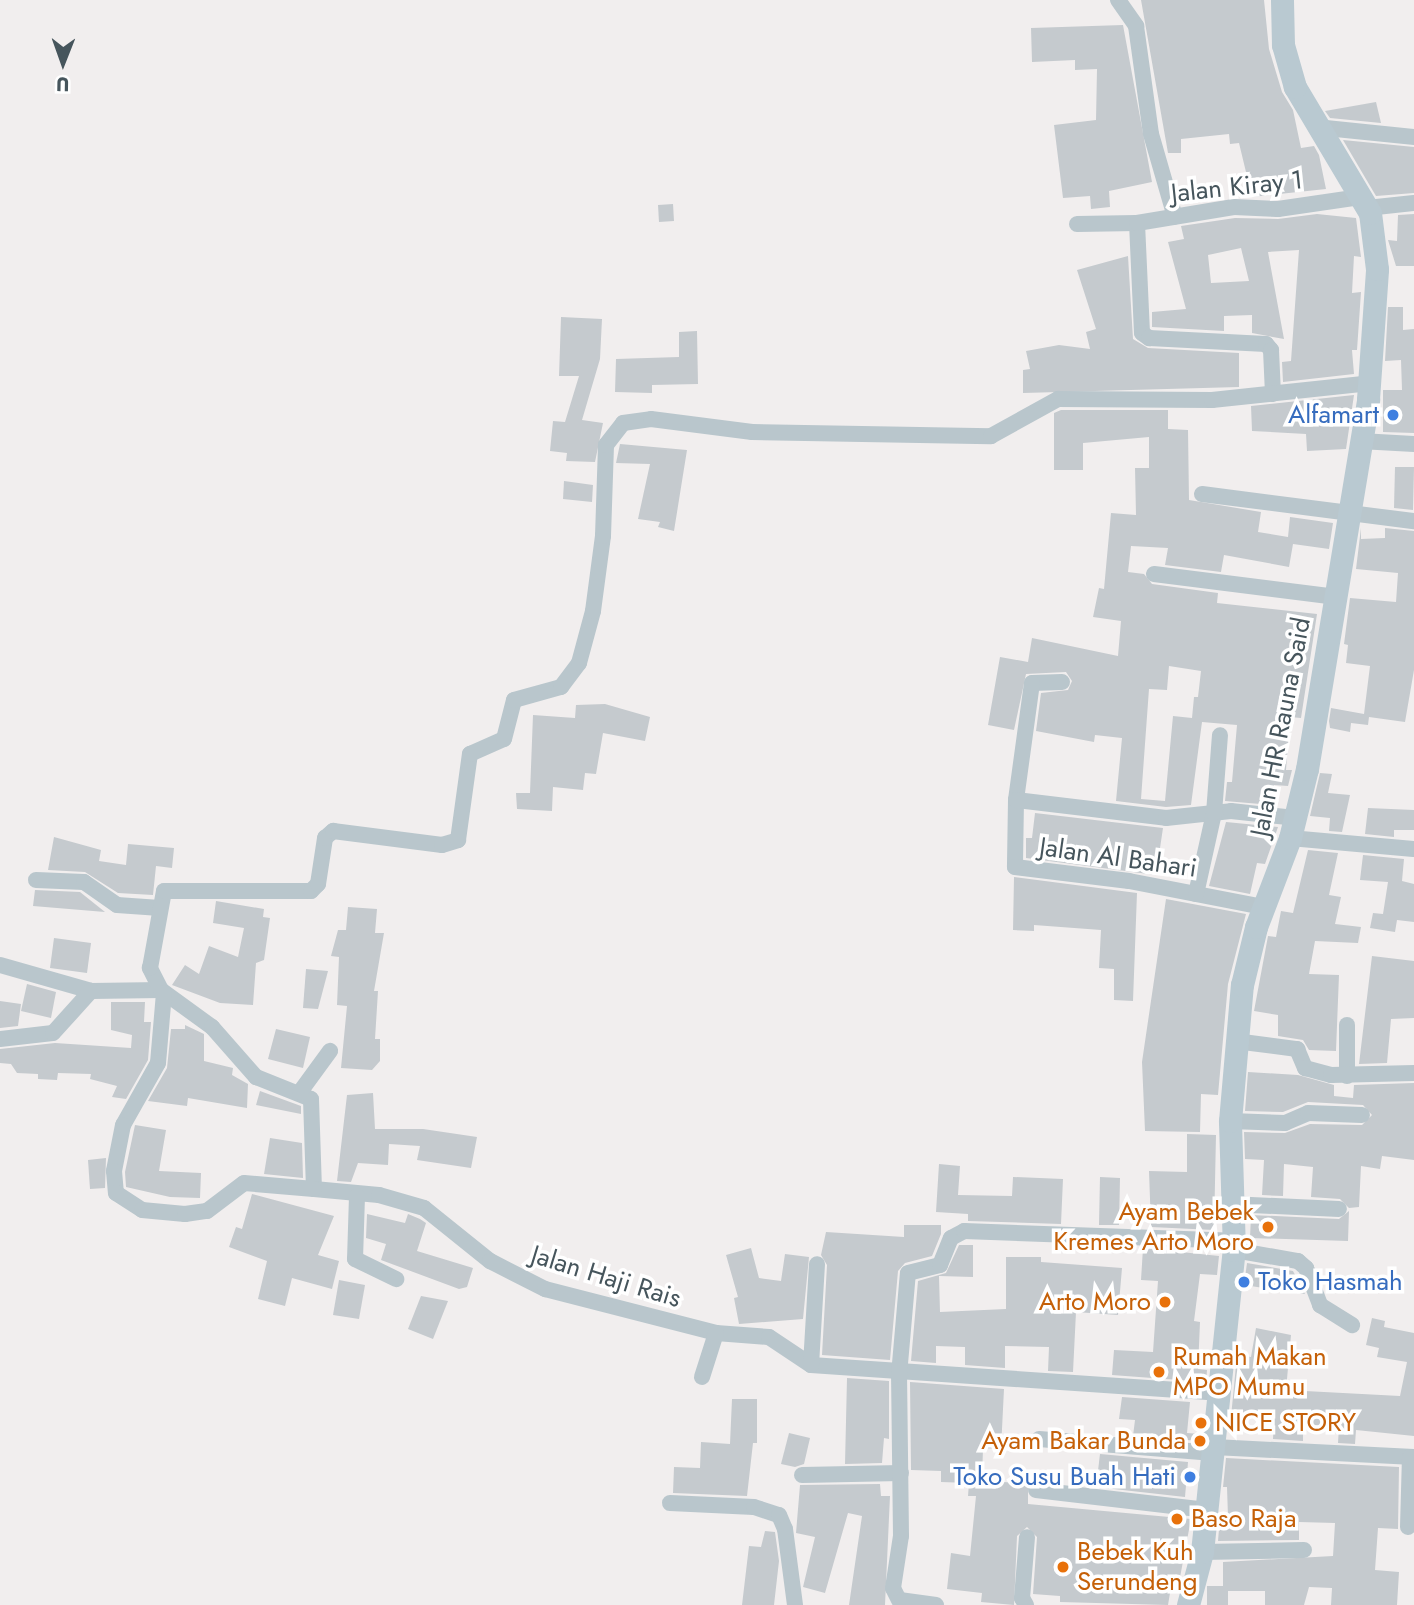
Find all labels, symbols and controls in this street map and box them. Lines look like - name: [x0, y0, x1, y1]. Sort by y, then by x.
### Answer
- north arrow: [28, 28, 98, 98]
- text: U: [56, 71, 70, 98]
- street label: Jalan Kiray 1: [1170, 165, 1304, 209]
- place label: Alfamart: [1288, 399, 1379, 431]
- marker: Alfamart: [1385, 407, 1401, 423]
- street label: Jalan HR Rauna Said: [1244, 615, 1318, 839]
- street label: Jalan Al Bahari: [1037, 832, 1199, 884]
- place label: Ayam Bebek Kremes Arto Moro: [1053, 1196, 1254, 1258]
- marker: Ayam Bebek Kremes Arto Moro: [1260, 1219, 1276, 1235]
- street label: Jalan Haji Rais: [527, 1239, 685, 1315]
- place label: Toko Hasmah: [1258, 1266, 1403, 1298]
- marker: Toko Hasmah: [1236, 1274, 1252, 1290]
- place label: Arto Moro: [1039, 1286, 1151, 1318]
- marker: Arto Moro: [1157, 1294, 1173, 1310]
- place label: Rumah Makan MPO Mumu: [1173, 1341, 1327, 1402]
- marker: Rumah Makan MPO Mumu: [1151, 1364, 1167, 1380]
- place label: NICE STORY: [1215, 1407, 1356, 1439]
- marker: NICE STORY: [1193, 1415, 1209, 1431]
- place label: Ayam Bakar Bunda: [981, 1425, 1186, 1457]
- marker: Ayam Bakar Bunda: [1192, 1433, 1208, 1449]
- place label: Toko Susu Buah Hati: [953, 1461, 1176, 1493]
- marker: Toko Susu Buah Hati: [1182, 1469, 1198, 1485]
- place label: Baso Raja: [1191, 1503, 1297, 1535]
- marker: Baso Raja: [1169, 1511, 1185, 1527]
- place label: Bebek Kuh Serundeng: [1077, 1536, 1198, 1598]
- marker: Bebek Kuh Serundeng: [1055, 1559, 1071, 1575]

